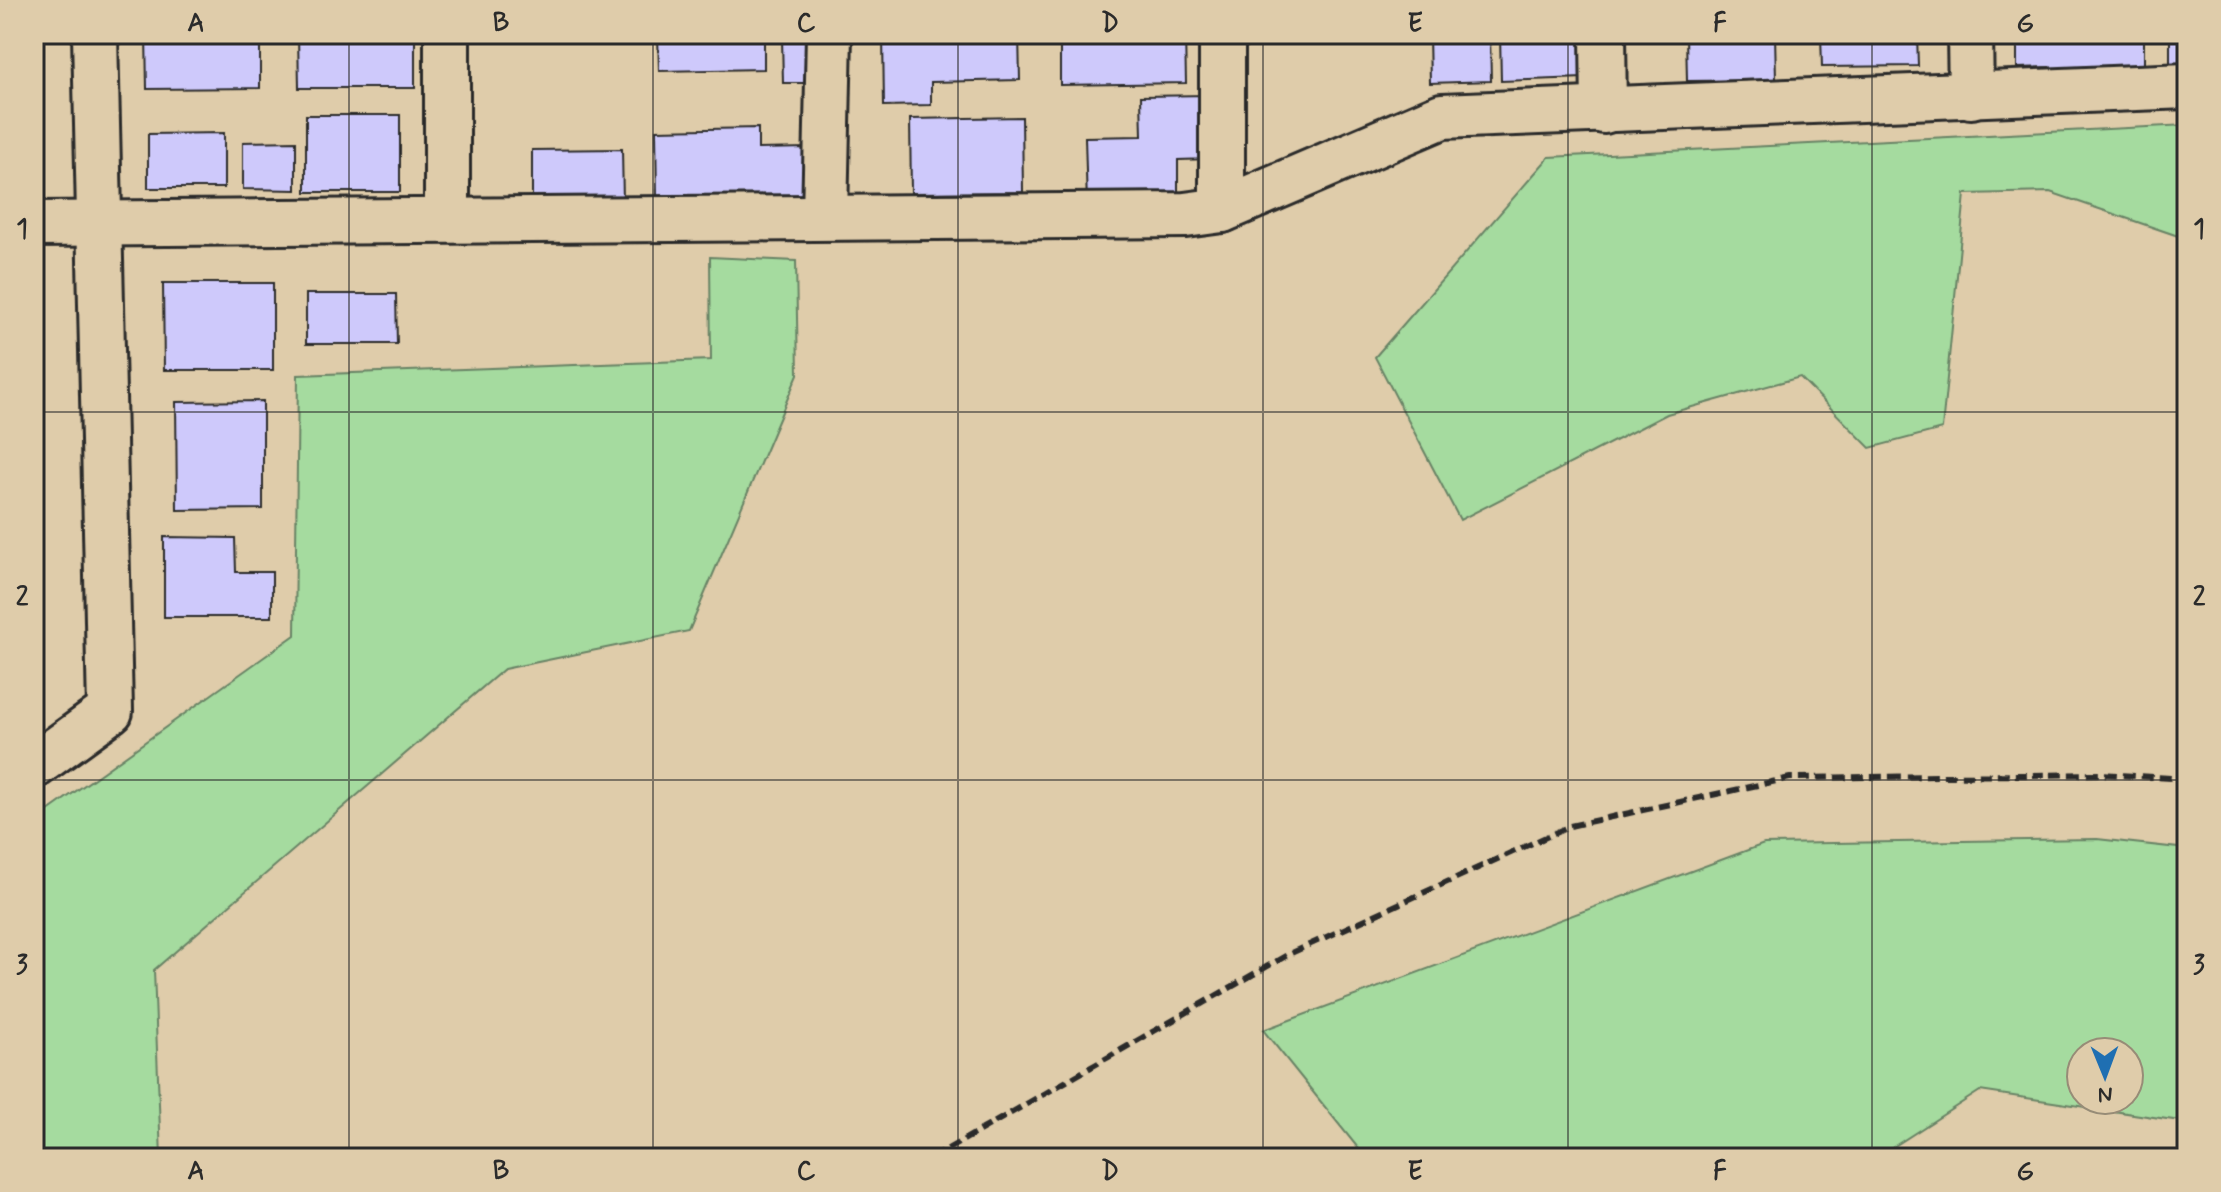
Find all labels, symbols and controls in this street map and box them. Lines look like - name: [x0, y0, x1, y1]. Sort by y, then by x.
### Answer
- text: A: [187, 7, 205, 41]
- text: B: [493, 7, 509, 41]
- text: C: [797, 7, 816, 41]
- text: D: [1101, 7, 1119, 41]
- text: E: [1407, 7, 1423, 41]
- text: F: [1713, 7, 1727, 41]
- text: G: [2016, 7, 2034, 41]
- text: 1: [16, 213, 28, 247]
- text: 1: [2193, 213, 2205, 247]
- text: 2: [16, 581, 29, 615]
- text: 2: [2193, 581, 2206, 615]
- text: 3: [16, 949, 28, 983]
- text: 3: [2193, 949, 2205, 983]
- north arrow: [2065, 1036, 2145, 1116]
- text: N: [2098, 1080, 2113, 1108]
- text: A: [187, 1155, 205, 1189]
- text: B: [493, 1155, 509, 1189]
- text: C: [797, 1155, 816, 1189]
- text: D: [1101, 1155, 1119, 1189]
- text: E: [1407, 1155, 1423, 1189]
- text: F: [1713, 1155, 1727, 1189]
- text: G: [2016, 1155, 2034, 1189]

